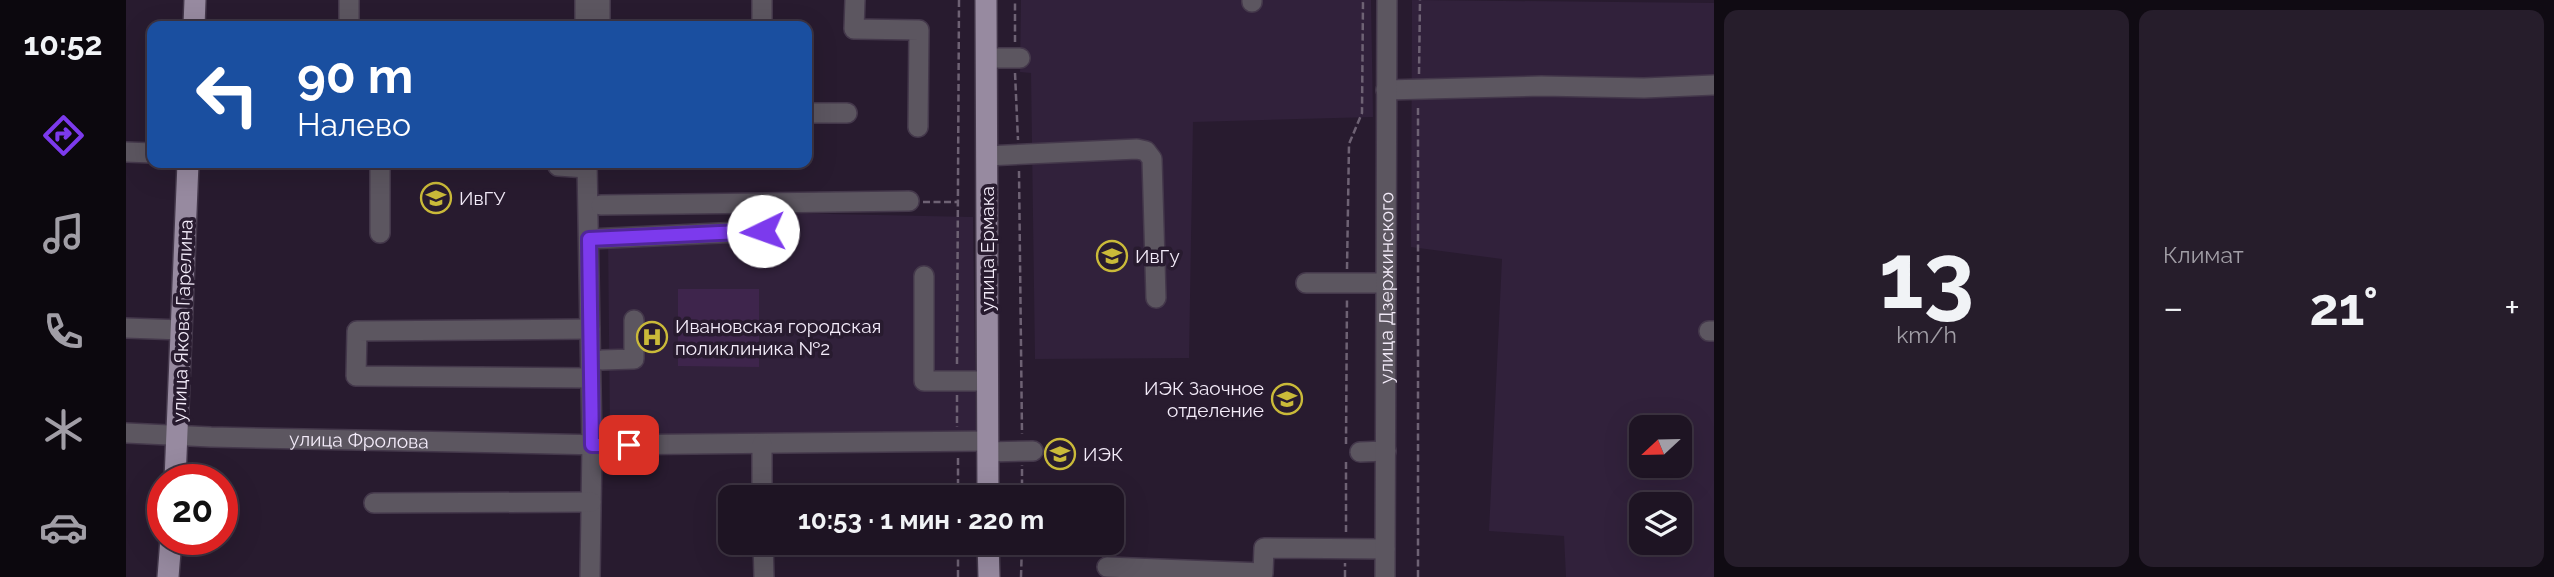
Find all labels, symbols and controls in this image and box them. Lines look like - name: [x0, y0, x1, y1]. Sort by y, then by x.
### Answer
- text: 10:52: [23, 25, 103, 62]
- text: 90 m: [297, 47, 413, 104]
- icon: left: [182, 49, 273, 140]
- text: Налево: [297, 106, 411, 143]
- icon: directions: [39, 111, 88, 160]
- school or university icon: ИвГУ: [419, 181, 453, 215]
- street label: улица Ермака: [976, 186, 998, 312]
- place label: ИвГУ: [459, 187, 505, 209]
- street label: улица Дзержинского: [1375, 192, 1397, 384]
- position arrow: [726, 194, 800, 268]
- icon: music: [39, 209, 88, 258]
- street label: улица Якова Гарелина: [167, 219, 197, 423]
- text: 13: [1879, 222, 1974, 329]
- school or university icon: ИвГу: [1095, 239, 1129, 273]
- text: Климат: [2163, 241, 2244, 268]
- place label: ИвГу: [1135, 245, 1180, 267]
- text: 21°: [2310, 276, 2378, 337]
- text: −: [2163, 285, 2183, 330]
- text: +: [2504, 285, 2520, 330]
- icon: phone: [39, 307, 88, 356]
- place label: Ивановская городская поликлиника №2: [675, 315, 881, 359]
- hospital icon: Ивановская городская поликлиника №2: [635, 320, 669, 354]
- text: km/h: [1896, 321, 1957, 348]
- place label: ИЭК Заочное отделение: [1144, 377, 1264, 421]
- school or university icon: ИЭК Заочное отделение: [1270, 382, 1304, 416]
- icon: climate: [39, 405, 88, 454]
- pin: [599, 415, 659, 475]
- north arrow: [1629, 415, 1692, 478]
- map controls: [1629, 415, 1692, 555]
- icon: arrive: [610, 426, 648, 464]
- street label: улица Фролова: [289, 428, 429, 452]
- school or university icon: ИЭК: [1043, 437, 1077, 471]
- place label: ИЭК: [1083, 443, 1123, 465]
- speed limit sign: 20: [147, 464, 238, 555]
- button: layers: [1629, 492, 1692, 555]
- icon: car: [39, 503, 88, 552]
- text: 10:53 · 1 мин · 220 m: [798, 505, 1044, 535]

